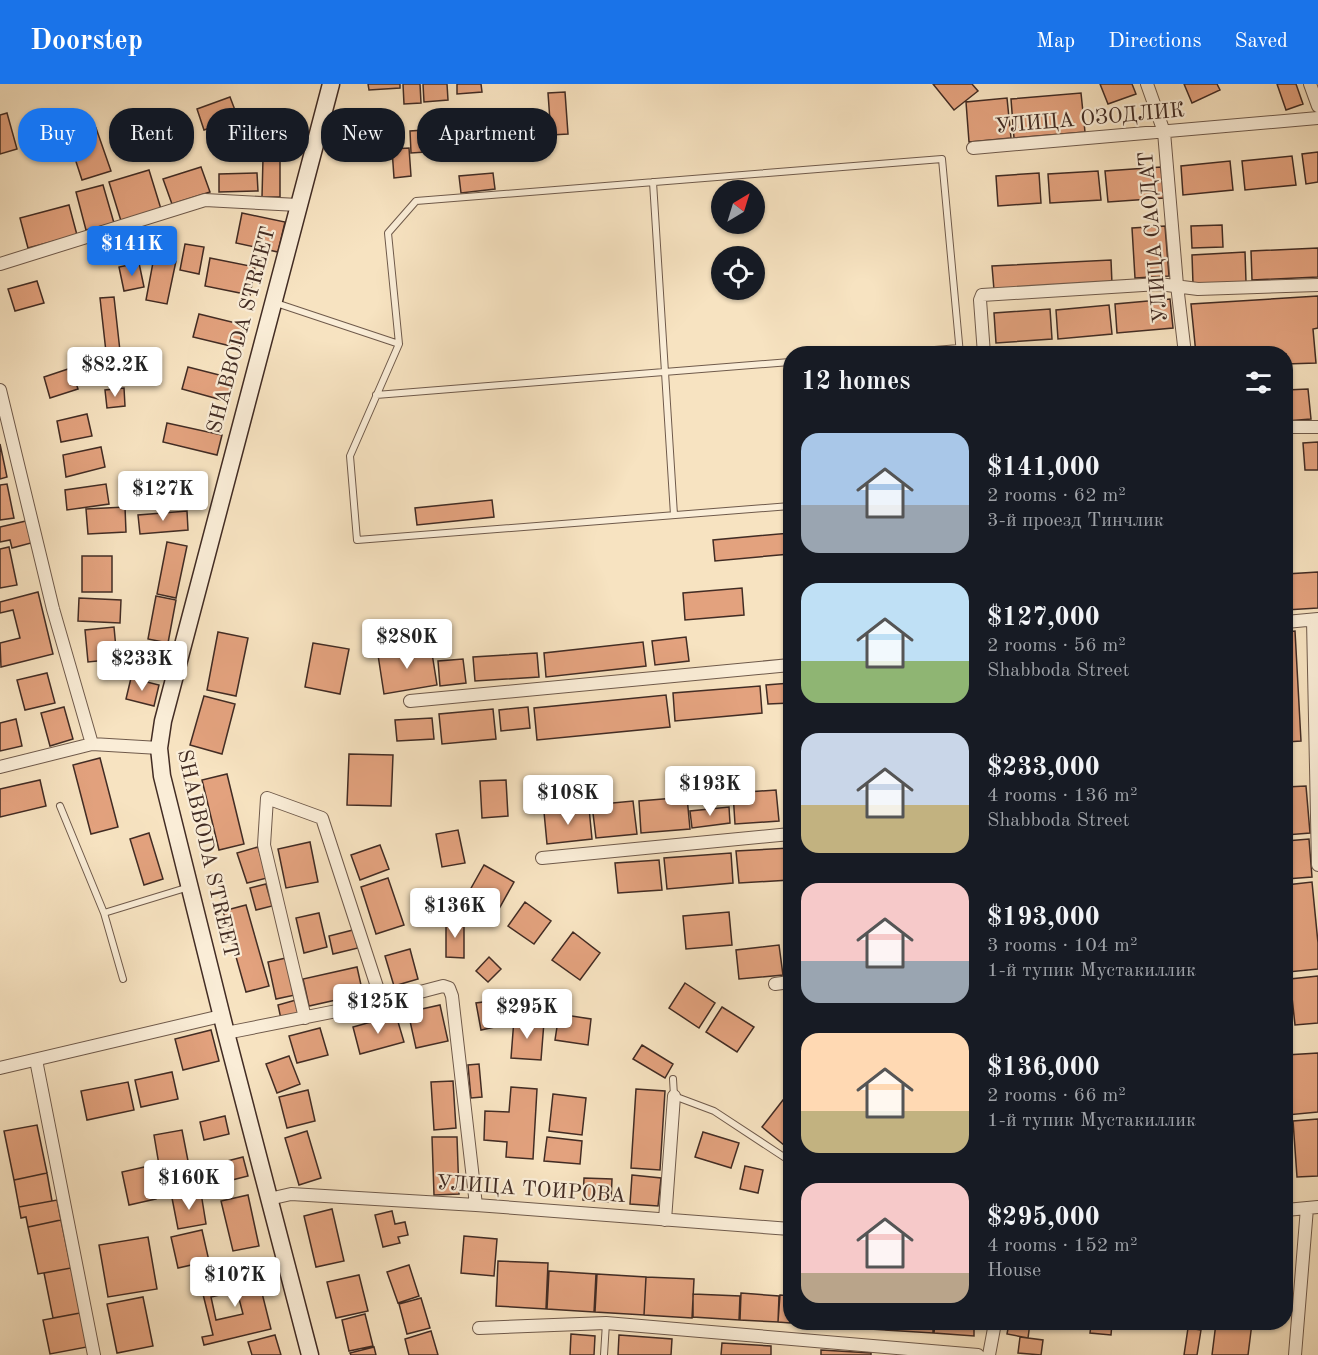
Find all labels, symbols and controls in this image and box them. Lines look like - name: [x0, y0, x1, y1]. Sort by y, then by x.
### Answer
- text: Doorstep: [30, 28, 143, 56]
- text: Map: [1036, 31, 1075, 52]
- text: Directions: [1108, 31, 1202, 52]
- text: Saved: [1235, 31, 1288, 52]
- street label: УЛИЦА ОЗОДЛИК: [994, 100, 1186, 138]
- chip: Buy: [18, 108, 97, 162]
- chip: Rent: [109, 108, 194, 162]
- chip: Filters: [206, 108, 309, 162]
- chip: New: [321, 108, 405, 162]
- chip: Apartment: [417, 108, 557, 162]
- street label: УЛИЦА САОДАТ: [1136, 150, 1172, 324]
- north arrow: [711, 180, 765, 234]
- map controls: [711, 180, 765, 300]
- street label: SHABBODA STREET: [204, 224, 280, 436]
- pin: $141K: [90, 226, 174, 277]
- text: $141K: [101, 235, 163, 255]
- button: locate: [711, 246, 765, 300]
- pin: $82.2K: [66, 347, 164, 398]
- text: $82.2K: [81, 356, 149, 376]
- icon: filters: [1242, 366, 1275, 399]
- text: 12 homes: [801, 369, 910, 395]
- text: $141,000: [987, 455, 1100, 481]
- icon: home: [849, 457, 921, 529]
- pin: $127K: [121, 471, 205, 522]
- text: $127K: [132, 480, 194, 500]
- text: 2 rooms · 62 m²: [987, 486, 1126, 506]
- text: 3-й проезд Тинчлик: [987, 511, 1164, 531]
- text: $127,000: [987, 605, 1100, 631]
- icon: home: [849, 607, 921, 679]
- pin: $280K: [365, 619, 449, 670]
- text: $280K: [376, 628, 438, 648]
- text: 2 rooms · 56 m²: [987, 636, 1126, 656]
- pin: $233K: [100, 641, 184, 692]
- text: $233K: [111, 650, 173, 670]
- text: Shabboda Street: [987, 661, 1129, 681]
- street label: SHABBODA STREET: [173, 748, 241, 960]
- text: $233,000: [987, 755, 1100, 781]
- icon: home: [849, 757, 921, 829]
- pin: $193K: [668, 766, 752, 817]
- pin: $108K: [526, 775, 610, 826]
- text: $193K: [679, 775, 741, 795]
- text: $108K: [537, 784, 599, 804]
- text: 4 rooms · 136 m²: [987, 786, 1137, 806]
- text: Shabboda Street: [987, 811, 1129, 831]
- pin: $136K: [413, 888, 497, 939]
- text: $136K: [424, 897, 486, 917]
- text: $193,000: [987, 905, 1100, 931]
- icon: home: [849, 907, 921, 979]
- text: 3 rooms · 104 m²: [987, 936, 1137, 956]
- text: 1-й тупик Мустакиллик: [987, 961, 1196, 981]
- pin: $125K: [336, 984, 420, 1035]
- pin: $295K: [485, 989, 569, 1040]
- text: $125K: [347, 993, 409, 1013]
- text: $295K: [496, 998, 558, 1018]
- text: $136,000: [987, 1055, 1100, 1081]
- icon: home: [849, 1057, 921, 1129]
- text: 2 rooms · 66 m²: [987, 1086, 1126, 1106]
- text: 1-й тупик Мустакиллик: [987, 1111, 1196, 1131]
- pin: $160K: [147, 1160, 231, 1211]
- text: $160K: [158, 1169, 220, 1189]
- street label: УЛИЦА ТОИРОВА: [435, 1173, 627, 1207]
- text: $295,000: [987, 1205, 1100, 1231]
- icon: home: [849, 1207, 921, 1279]
- text: 4 rooms · 152 m²: [987, 1236, 1137, 1256]
- pin: $107K: [193, 1257, 277, 1308]
- text: House: [987, 1261, 1041, 1281]
- text: $107K: [204, 1266, 266, 1286]

